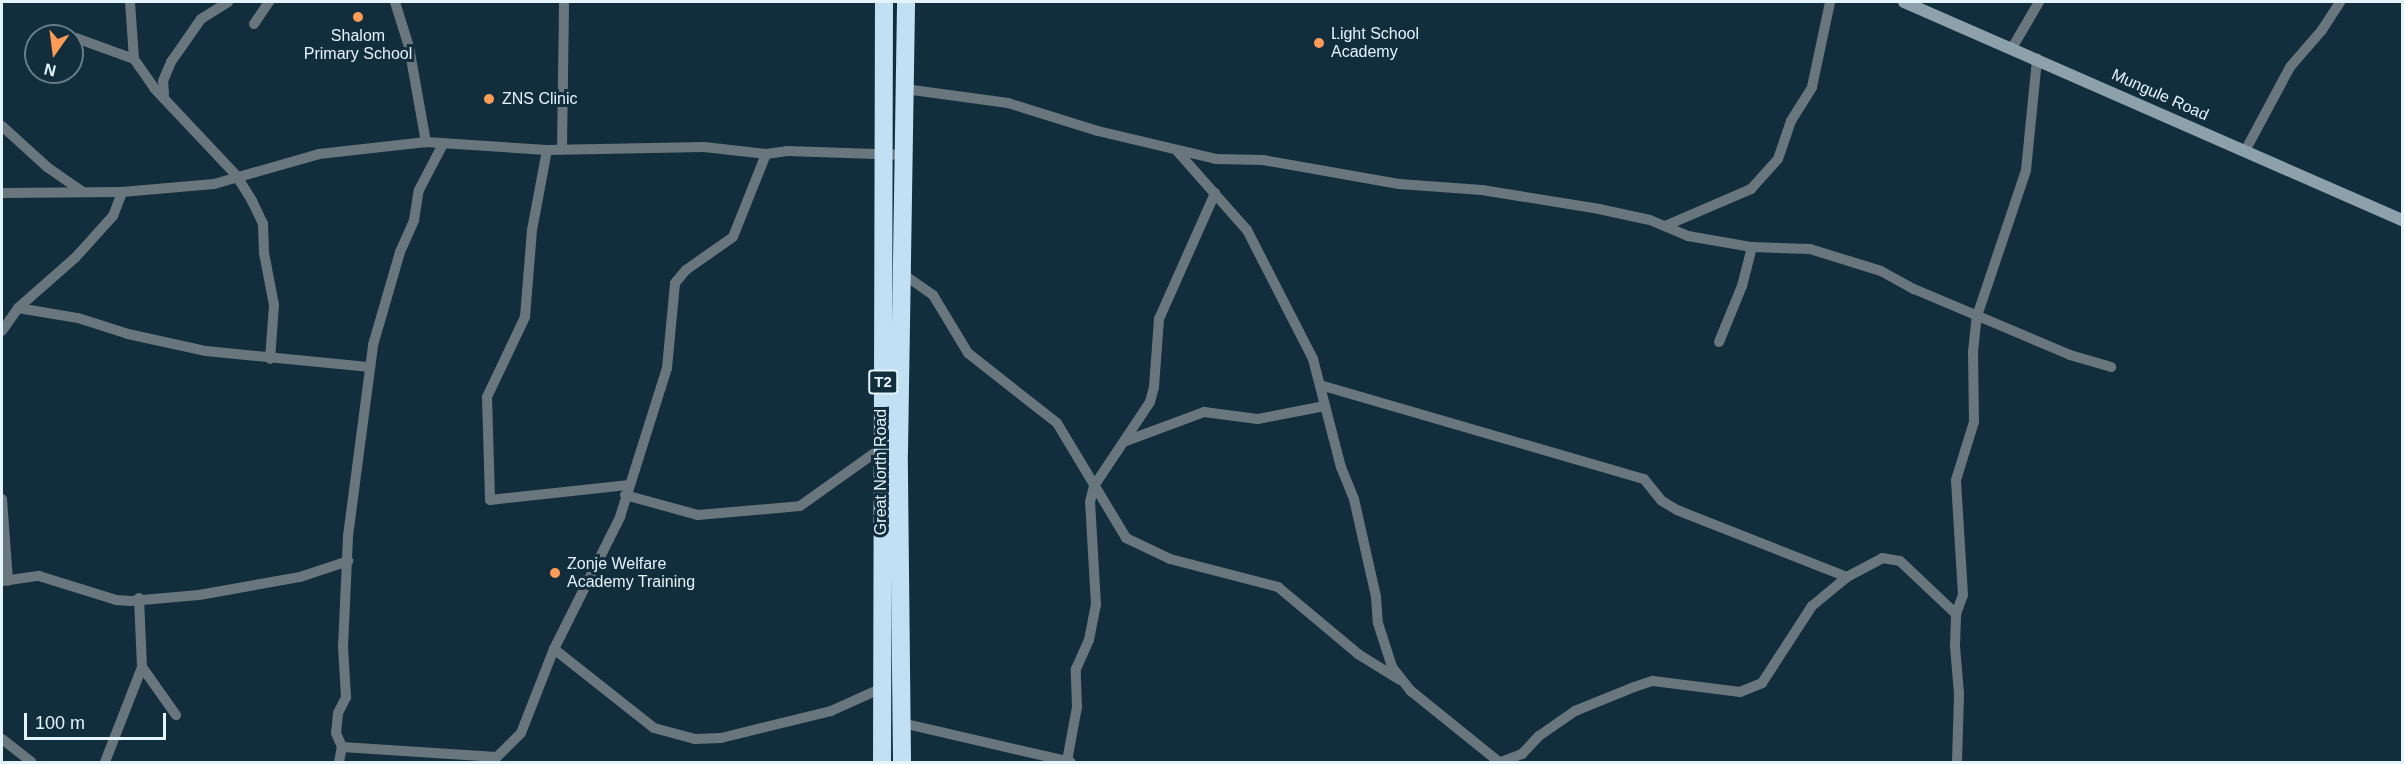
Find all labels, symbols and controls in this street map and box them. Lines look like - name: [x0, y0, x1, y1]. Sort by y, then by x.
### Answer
- marker: Shalom Primary School: [351, 10, 365, 24]
- north arrow: [24, 24, 84, 84]
- place label: Light School Academy: [1331, 24, 1419, 62]
- place label: Shalom Primary School: [304, 26, 412, 64]
- marker: Light School Academy: [1312, 36, 1326, 50]
- text: N: [42, 60, 58, 80]
- street label: Mungule Road: [2109, 65, 2211, 125]
- place label: ZNS Clinic: [502, 89, 578, 109]
- marker: ZNS Clinic: [480, 90, 498, 108]
- road number: T2: [868, 370, 898, 394]
- street label: Great North Road: [871, 409, 891, 535]
- place label: Zonje Welfare Academy Training: [567, 554, 695, 592]
- marker: Zonje Welfare Academy Training: [548, 566, 562, 580]
- scale bar: [27, 701, 170, 739]
- text: 100 m: [35, 713, 85, 733]

